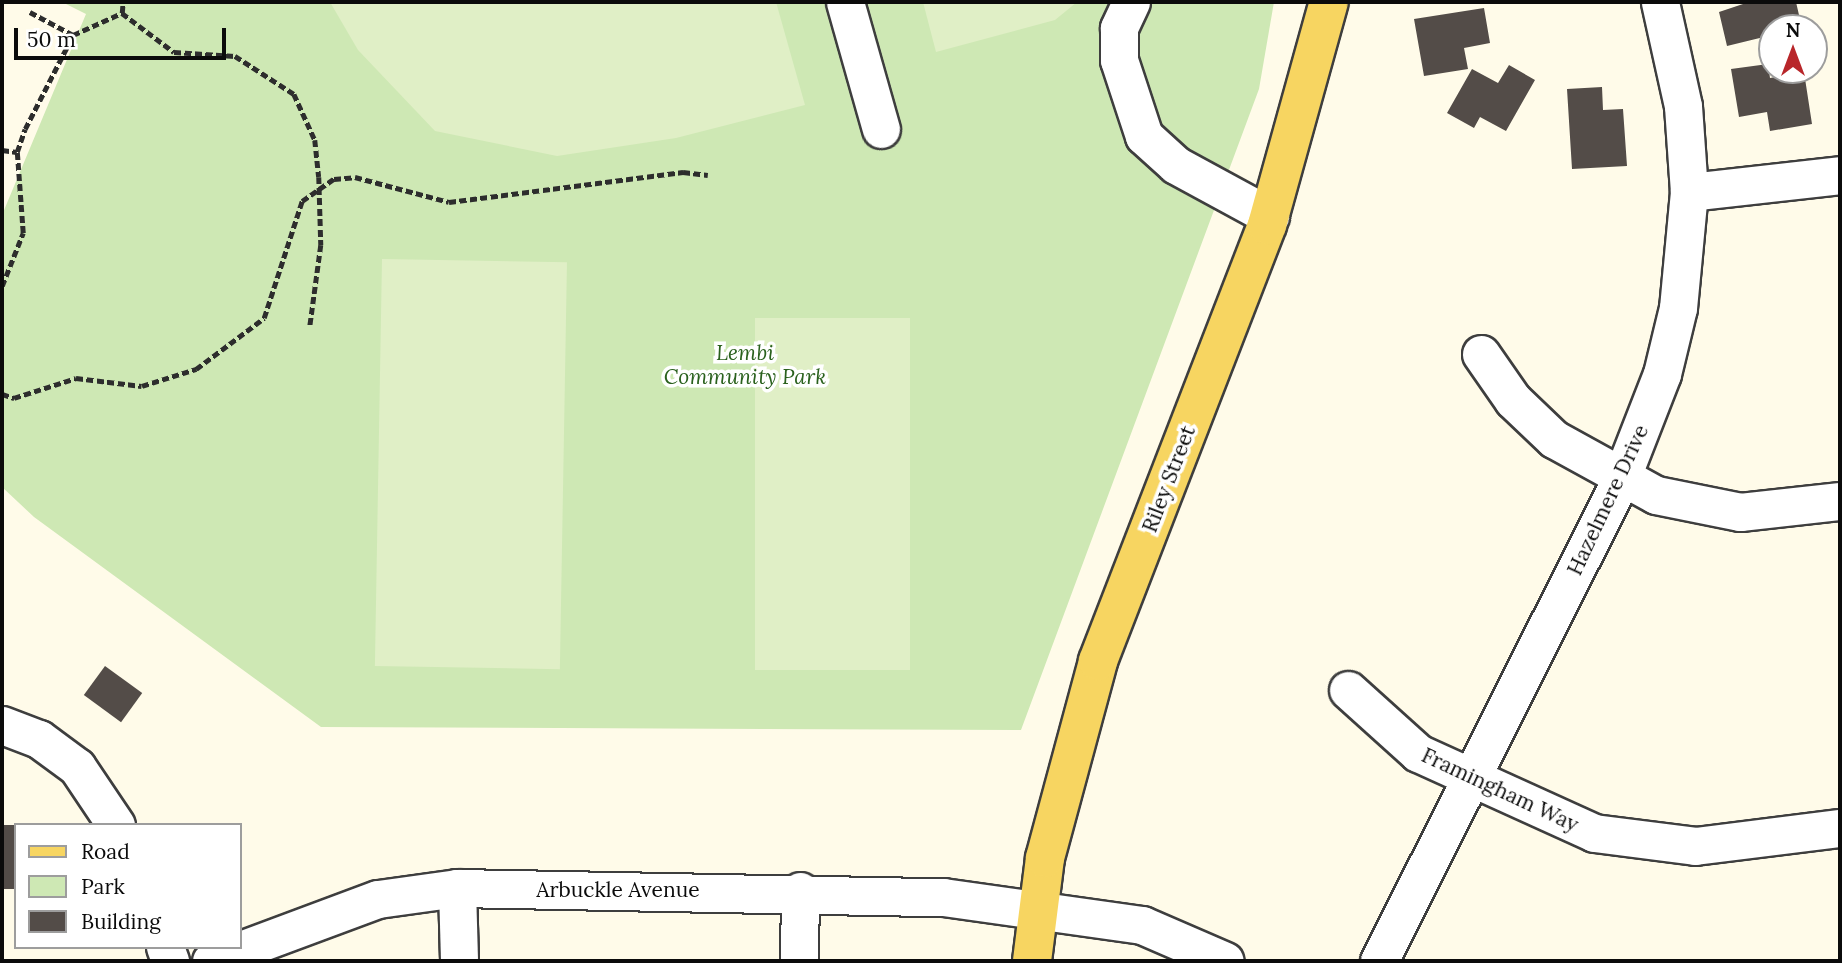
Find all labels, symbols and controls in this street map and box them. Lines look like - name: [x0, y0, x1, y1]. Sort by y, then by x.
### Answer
- scale bar: [18, 14, 229, 58]
- north arrow: [1758, 14, 1828, 84]
- text: N: [1786, 18, 1800, 42]
- text: 50 m: [27, 26, 76, 53]
- park label: Lembi Community Park: [664, 340, 826, 390]
- street label: Hazelmere Drive: [1562, 421, 1654, 579]
- street label: Riley Street: [1137, 422, 1201, 536]
- street label: Framingham Way: [1418, 743, 1582, 837]
- legend: [14, 823, 242, 949]
- text: Road: [81, 838, 130, 865]
- text: Park: [81, 873, 125, 900]
- street label: Arbuckle Avenue: [536, 877, 700, 903]
- text: Building: [81, 908, 161, 935]

